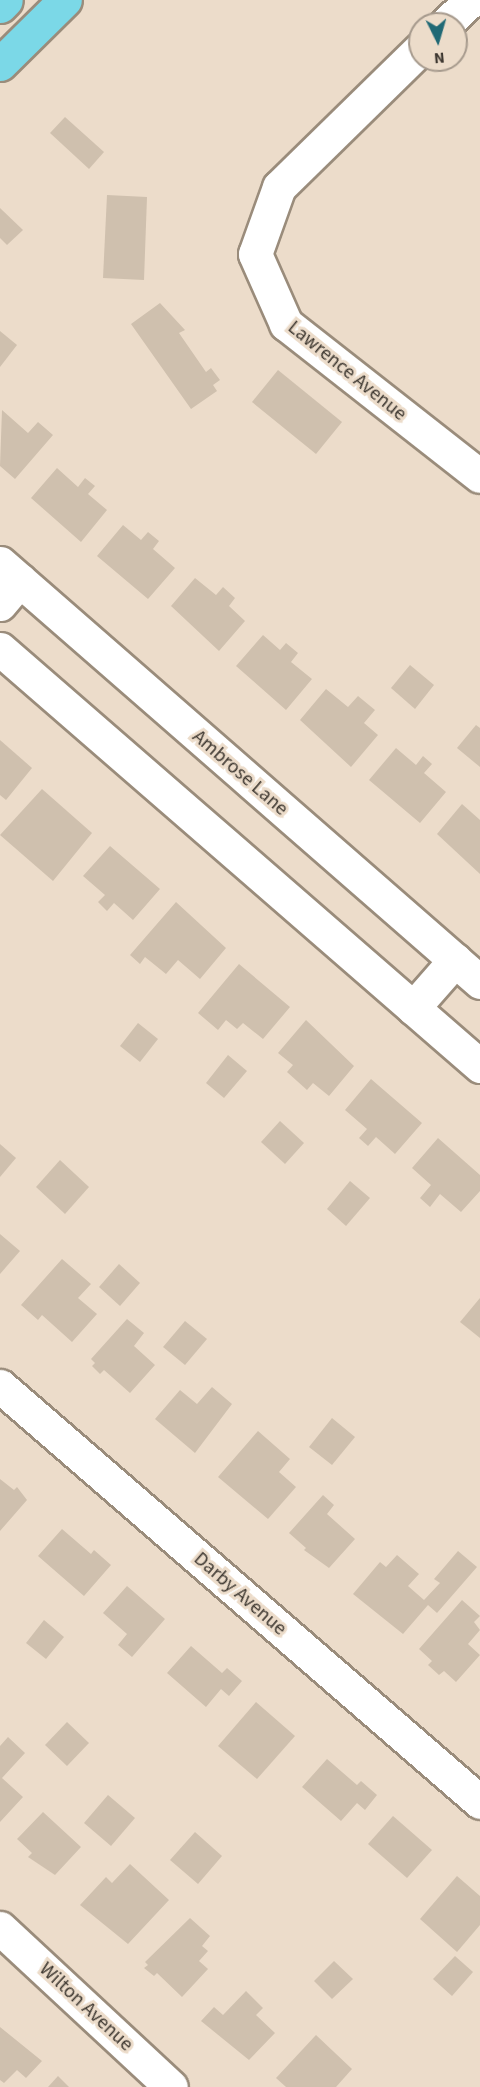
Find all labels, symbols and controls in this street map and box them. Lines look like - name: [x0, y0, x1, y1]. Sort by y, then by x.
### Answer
- north arrow: [408, 12, 468, 72]
- text: N: [433, 47, 446, 69]
- street label: Lawrence Avenue: [283, 316, 411, 426]
- street label: Ambrose Lane: [187, 725, 293, 821]
- street label: Darby Avenue: [189, 1547, 291, 1641]
- street label: Wilton Avenue: [34, 1957, 138, 2057]

